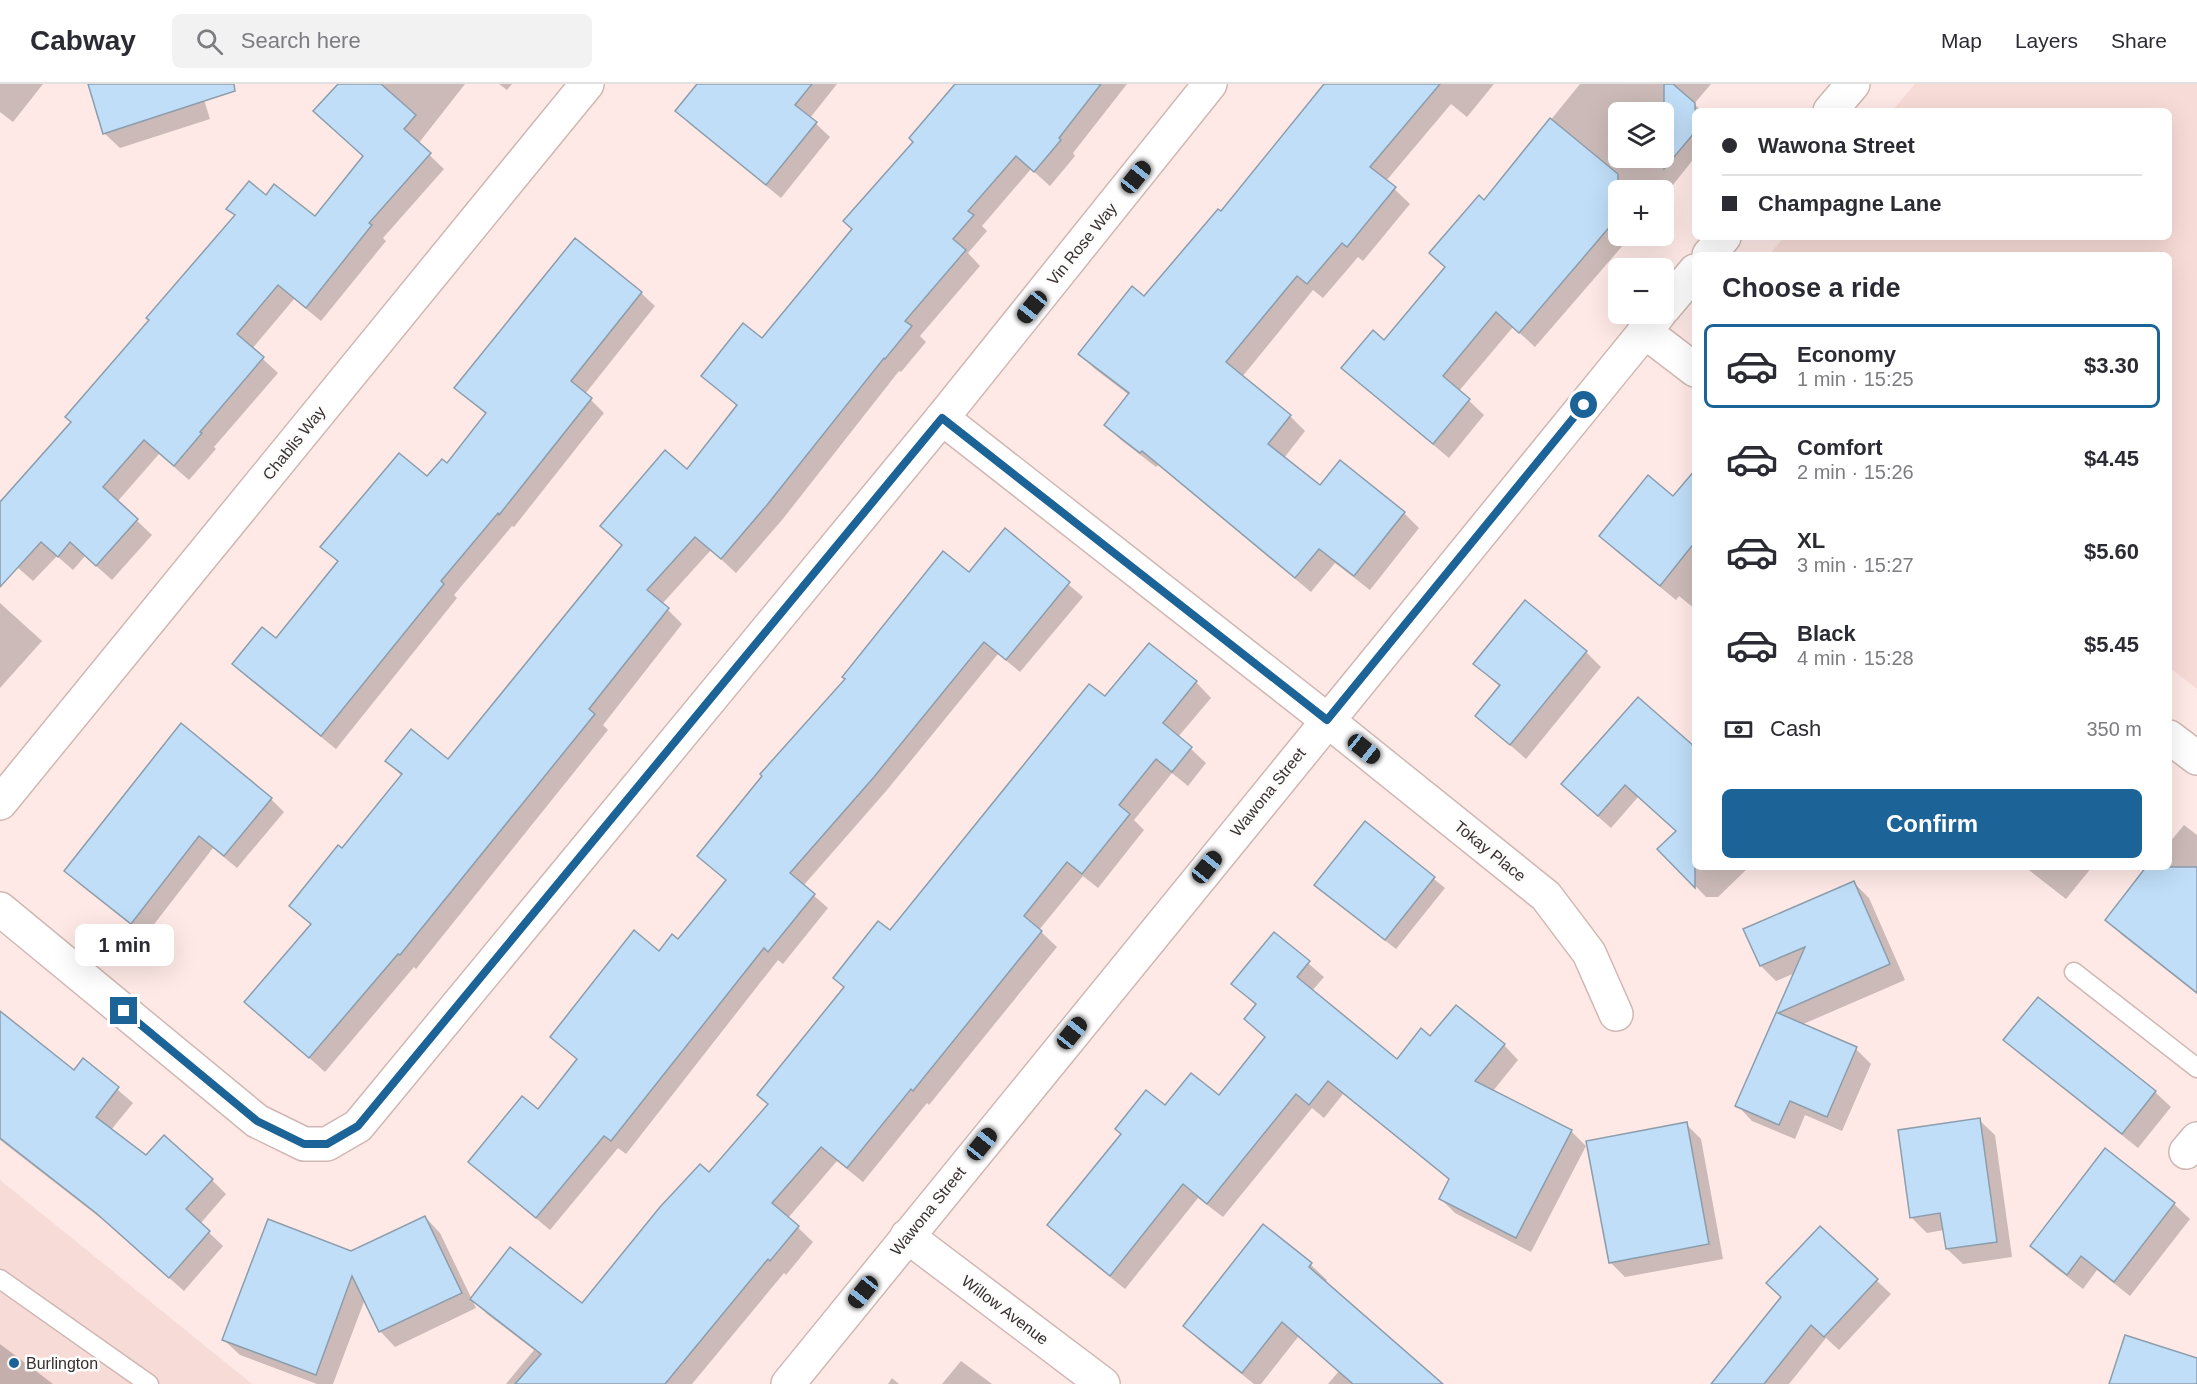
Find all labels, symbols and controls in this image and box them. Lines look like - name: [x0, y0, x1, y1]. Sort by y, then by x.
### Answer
- search box: [172, 14, 592, 68]
- text: Cabway: [30, 25, 136, 56]
- icon: search: [193, 25, 226, 58]
- text: Search here: [241, 28, 361, 53]
- text: Map: [1941, 29, 1982, 52]
- text: Layers: [2015, 29, 2078, 52]
- text: Share: [2111, 29, 2167, 52]
- map controls: [1608, 102, 1674, 324]
- button: layers: [1608, 102, 1674, 168]
- text: Wawona Street: [1758, 133, 1915, 158]
- car: [1118, 157, 1154, 197]
- button: +: [1608, 180, 1674, 246]
- text: Champagne Lane: [1758, 191, 1941, 216]
- street label: Vin Rose Way: [1044, 200, 1120, 288]
- button: −: [1608, 258, 1674, 324]
- text: Choose a ride: [1722, 273, 1901, 303]
- car: [1014, 287, 1050, 327]
- icon: car: [1725, 339, 1779, 393]
- text: Economy: [1797, 342, 1896, 367]
- text: $3.30: [2084, 353, 2139, 378]
- text: 1 min · 15:25: [1797, 368, 1914, 390]
- route start: [1570, 391, 1597, 418]
- street label: Chablis Way: [259, 403, 329, 483]
- icon: car: [1725, 432, 1779, 486]
- text: Comfort: [1797, 435, 1883, 460]
- text: $4.45: [2084, 446, 2139, 471]
- text: 2 min · 15:26: [1797, 461, 1914, 483]
- icon: car: [1725, 525, 1779, 579]
- text: XL: [1797, 528, 1825, 553]
- text: $5.60: [2084, 539, 2139, 564]
- text: 3 min · 15:27: [1797, 554, 1914, 576]
- icon: car: [1725, 618, 1779, 672]
- text: Black: [1797, 621, 1856, 646]
- text: $5.45: [2084, 632, 2139, 657]
- text: 4 min · 15:28: [1797, 647, 1914, 669]
- icon: cash: [1722, 713, 1755, 746]
- text: Cash: [1770, 716, 1821, 741]
- text: 350 m: [2086, 718, 2142, 740]
- car: [1344, 731, 1384, 767]
- street label: Wawona Street: [1227, 744, 1309, 840]
- button: Confirm: [1722, 789, 2142, 858]
- street label: Tokay Place: [1451, 817, 1529, 885]
- car: [1189, 847, 1225, 887]
- callout: 1 min: [74, 924, 174, 966]
- text: 1 min: [98, 934, 151, 956]
- route end: [110, 997, 137, 1024]
- car: [1054, 1013, 1090, 1053]
- car: [964, 1124, 1000, 1164]
- street label: Wawona Street: [887, 1163, 969, 1259]
- car: [845, 1272, 881, 1312]
- street label: Willow Avenue: [958, 1272, 1052, 1348]
- place label: Burlington: [26, 1355, 98, 1372]
- marker: Burlington: [7, 1356, 21, 1370]

